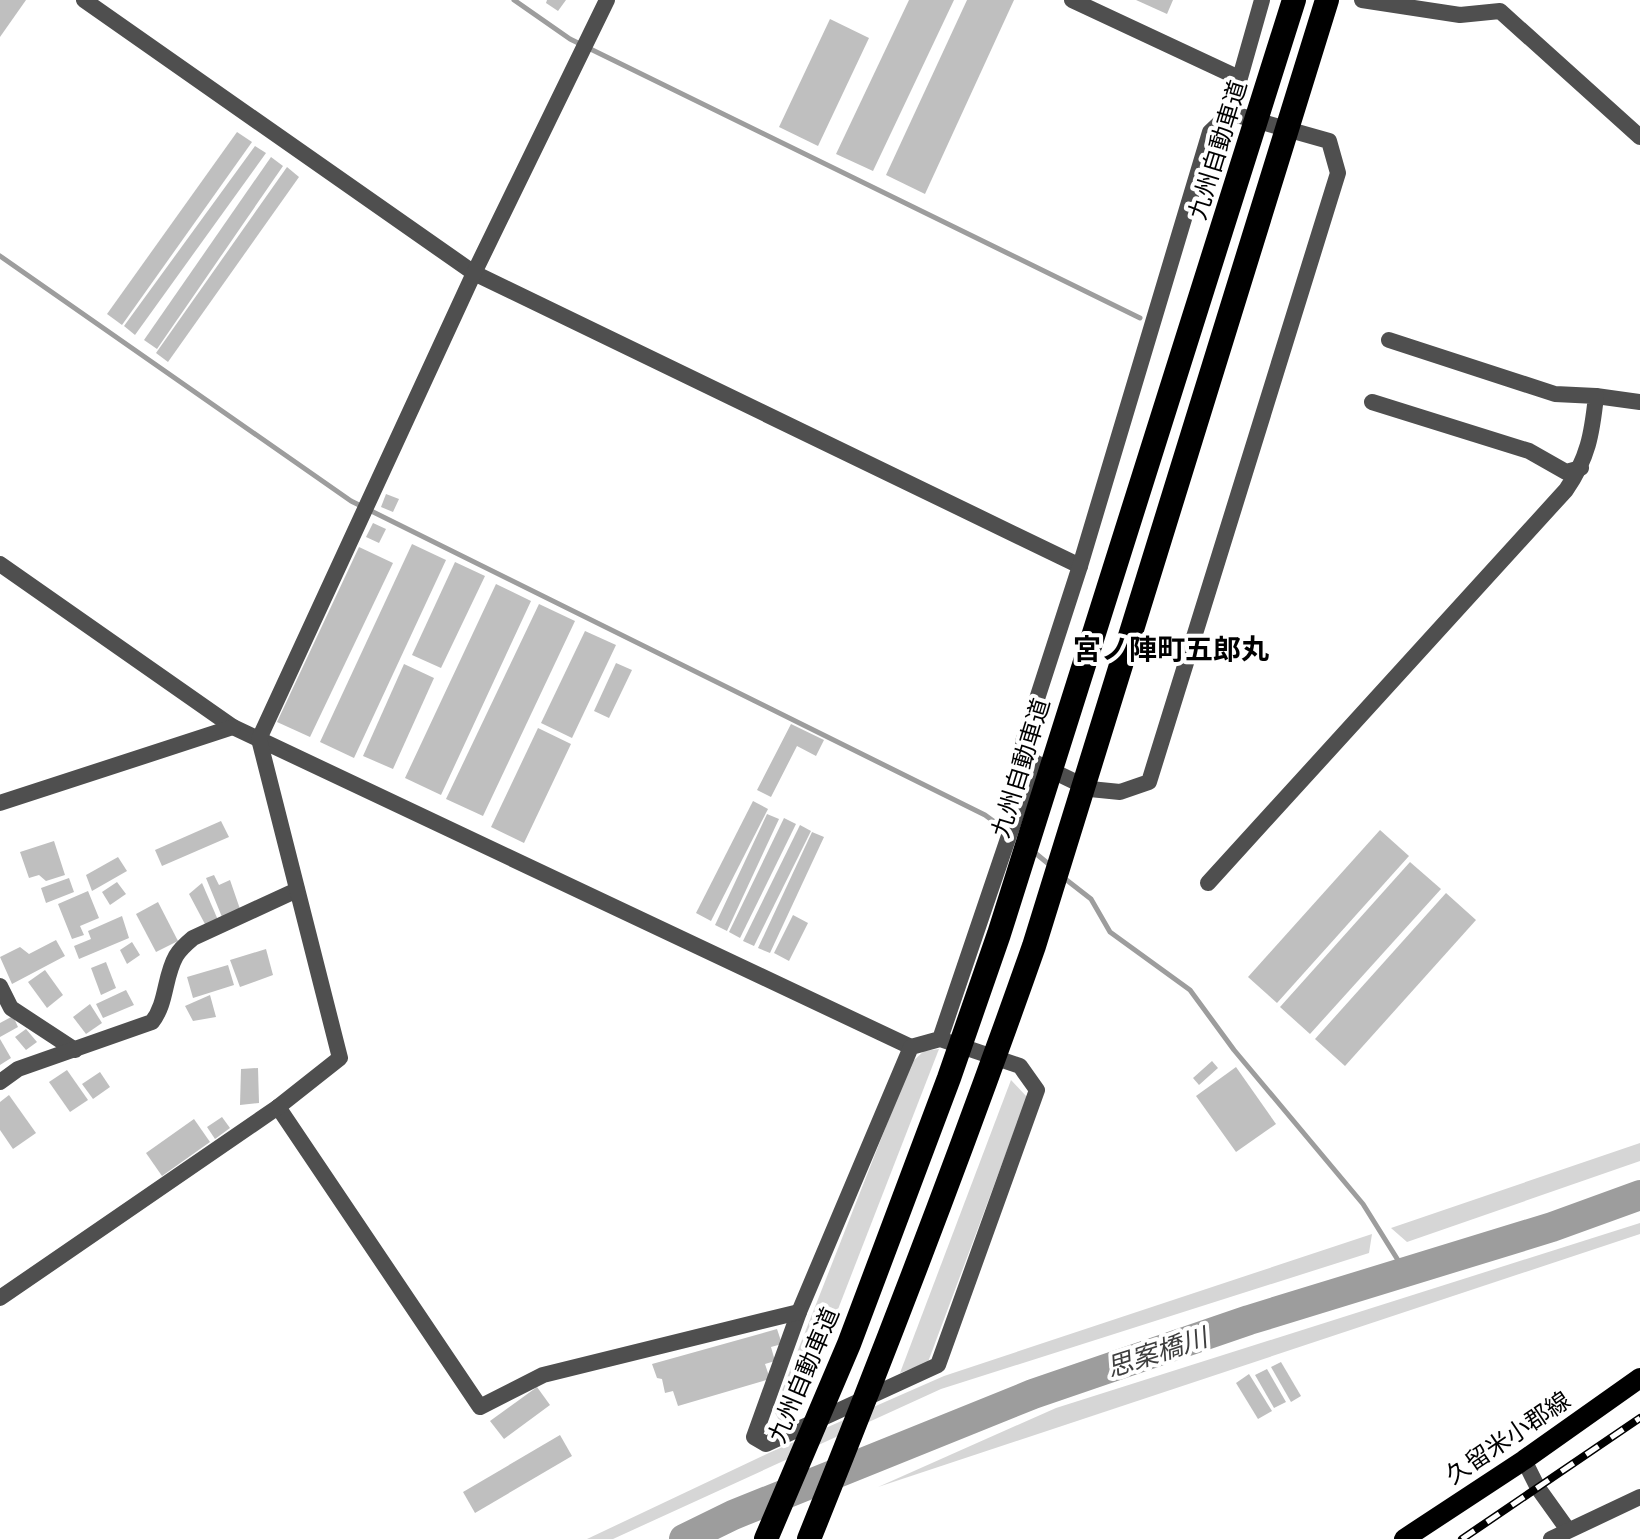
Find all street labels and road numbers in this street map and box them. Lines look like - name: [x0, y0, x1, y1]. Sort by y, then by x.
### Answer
- street label: 九州自動車道: [1182, 76, 1254, 224]
- street label: 九州自動車道: [985, 694, 1057, 842]
- street label: 九州自動車道: [761, 1302, 847, 1448]
- street label: 久留米小郡線: [1439, 1384, 1577, 1492]

